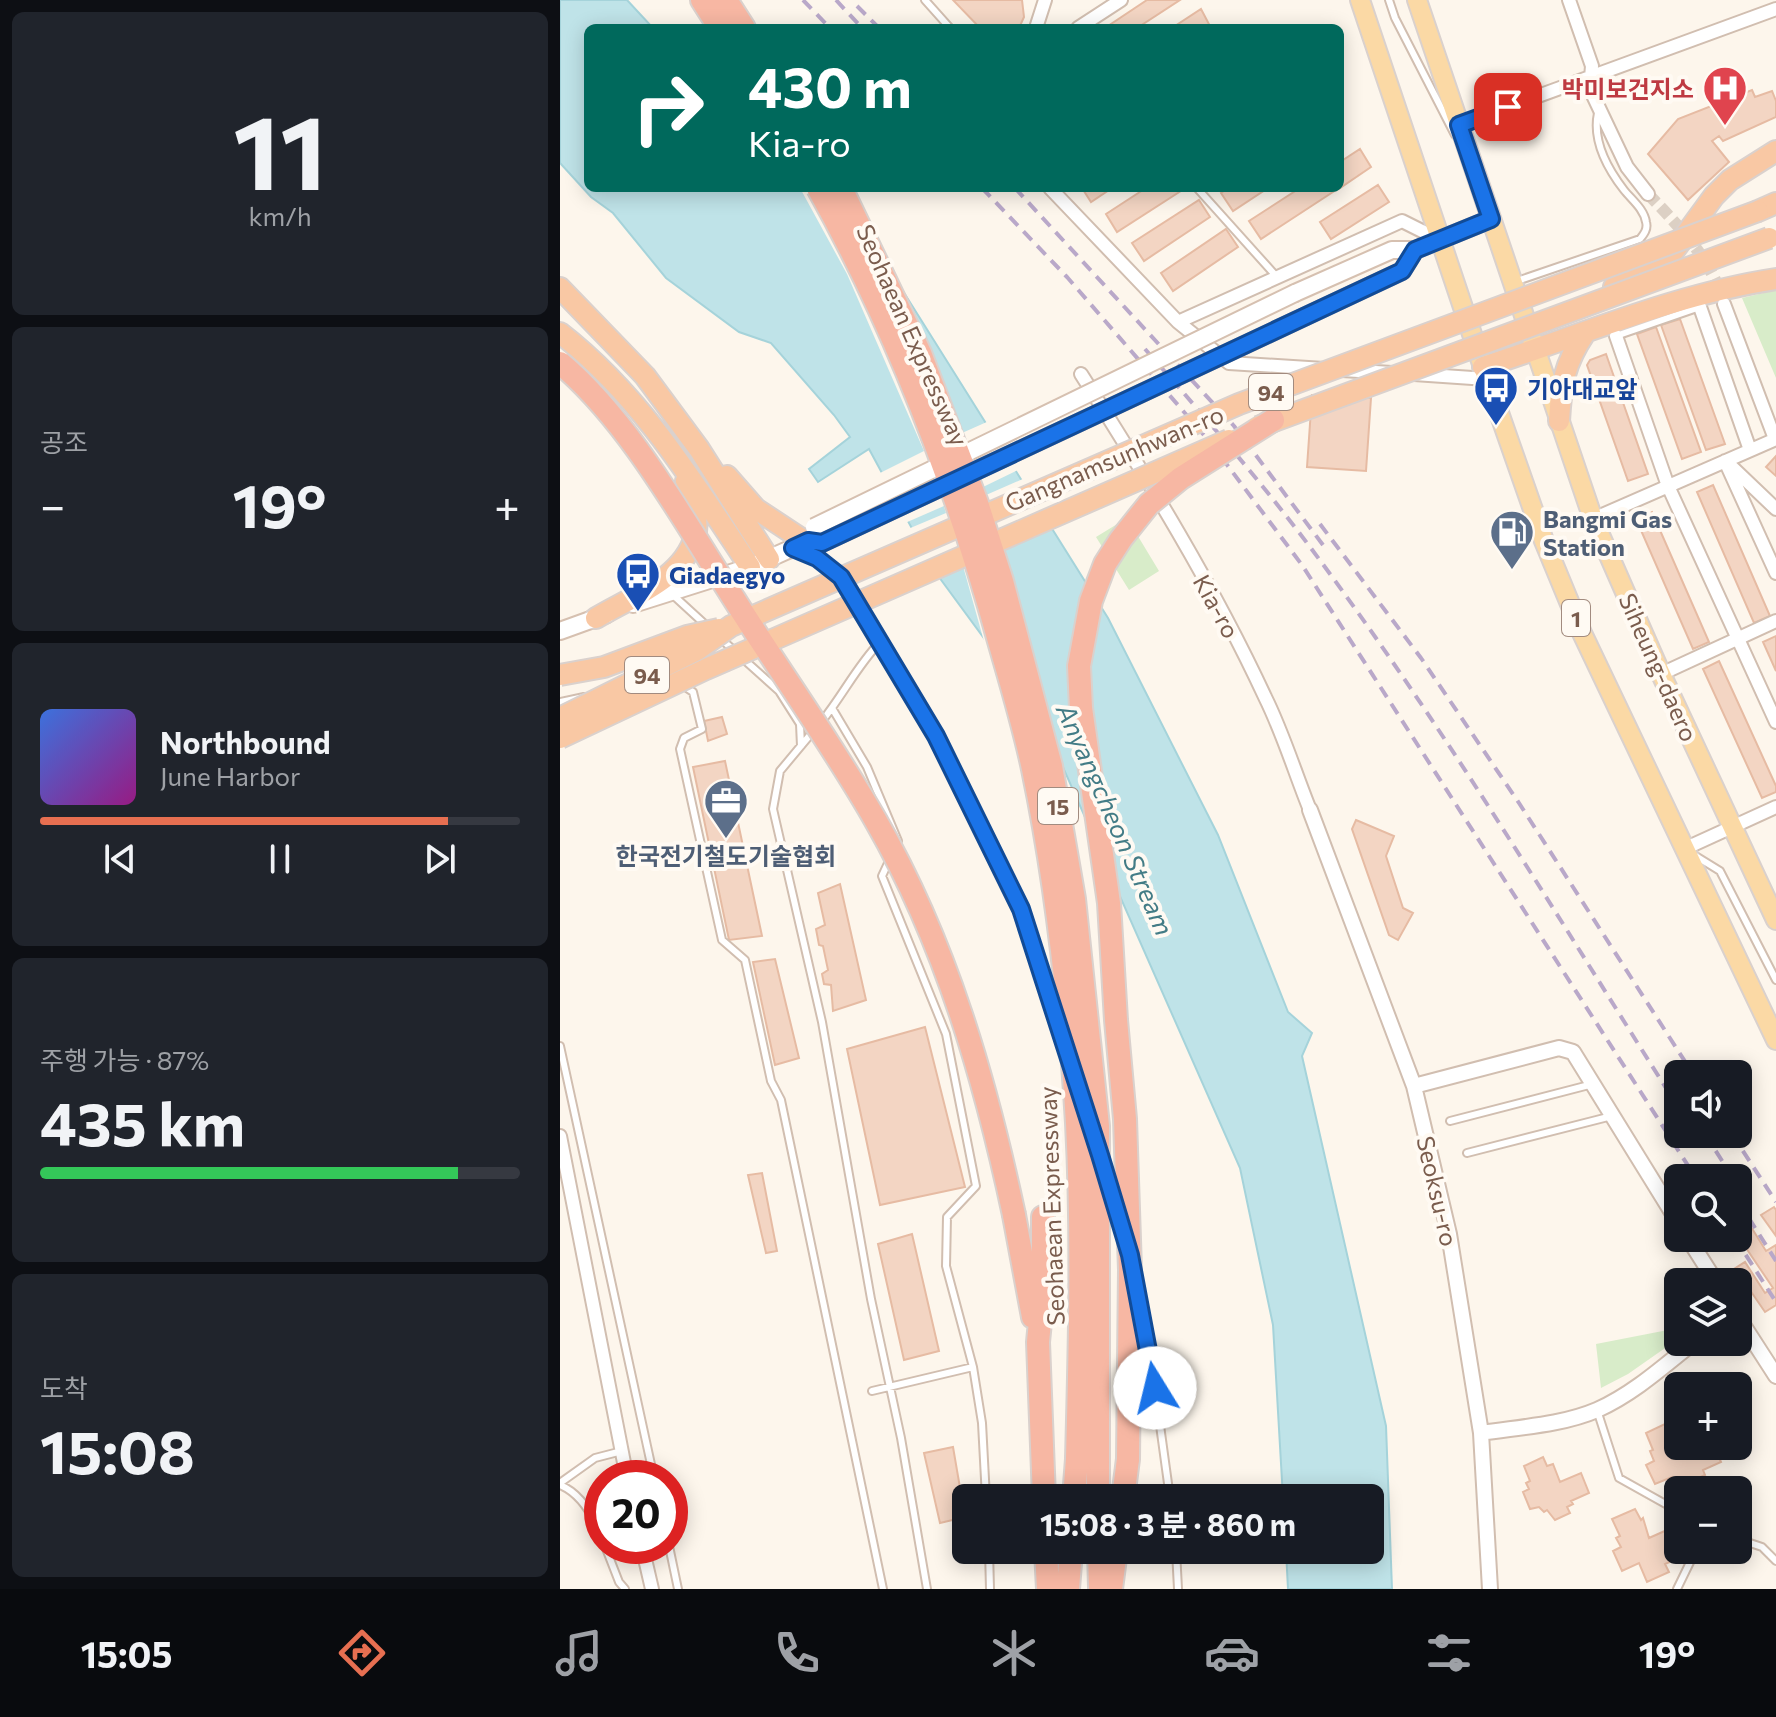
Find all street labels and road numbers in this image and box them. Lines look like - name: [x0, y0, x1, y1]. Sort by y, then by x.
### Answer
- street label: Seohaean Expressway: [851, 220, 975, 450]
- road number: 94: [1249, 374, 1293, 410]
- street label: Gangnamsunhwan-ro: [1000, 399, 1228, 517]
- street label: Kia-ro: [1188, 569, 1246, 643]
- street label: Siheung-daero: [1613, 588, 1705, 746]
- road number: 1: [1562, 600, 1590, 636]
- road number: 94: [625, 657, 669, 693]
- road number: 15: [1038, 788, 1078, 824]
- street label: Seohaean Expressway: [1032, 1086, 1070, 1326]
- street label: Seoksu-ro: [1411, 1133, 1465, 1249]

